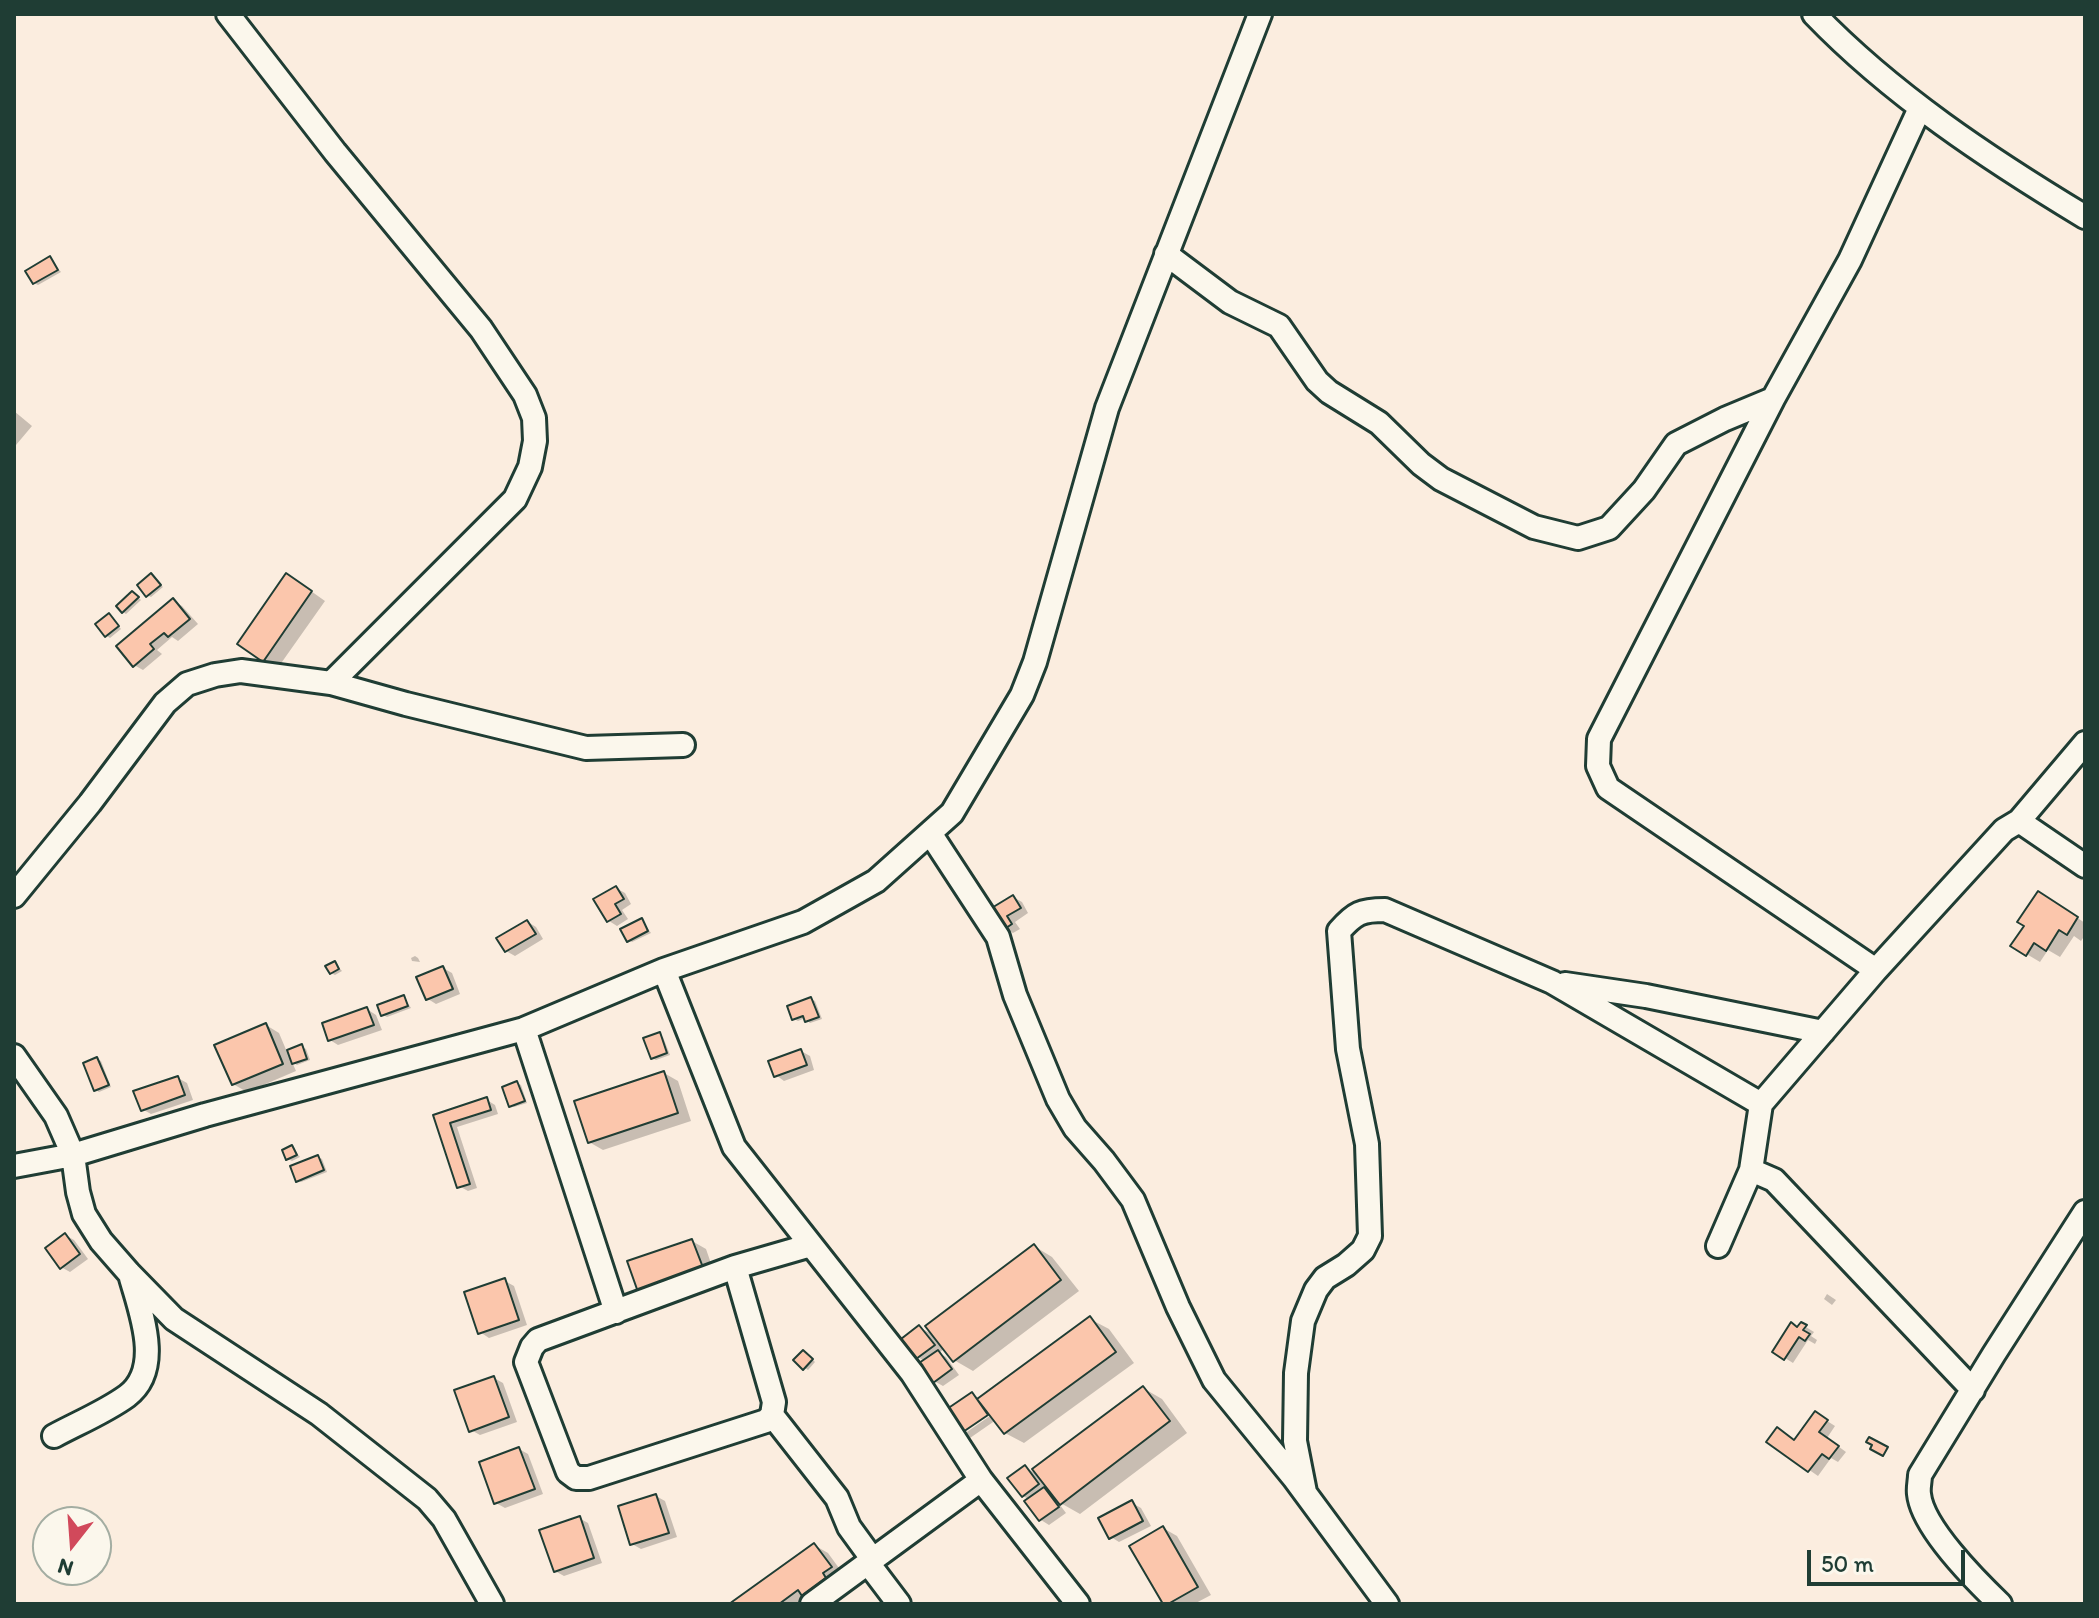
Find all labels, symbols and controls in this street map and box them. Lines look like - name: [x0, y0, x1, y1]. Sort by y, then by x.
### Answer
- north arrow: [32, 1506, 112, 1586]
- scale bar: [1811, 1534, 1969, 1584]
- text: 50 m: [1821, 1549, 1874, 1578]
- text: N: [54, 1552, 76, 1583]

